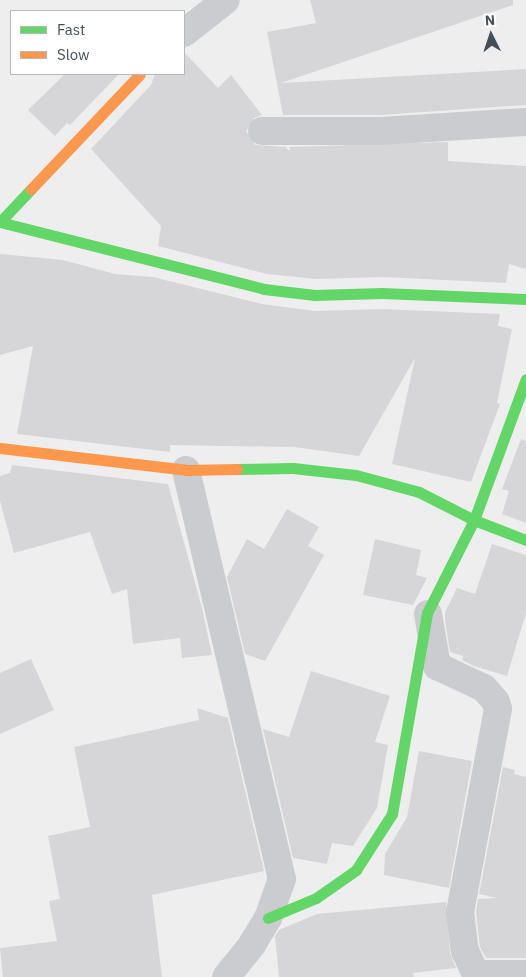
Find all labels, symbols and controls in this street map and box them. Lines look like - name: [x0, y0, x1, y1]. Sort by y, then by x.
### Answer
- legend: [10, 10, 185, 75]
- north arrow: [466, 10, 516, 60]
- text: N: [484, 11, 496, 29]
- text: Fast: [57, 20, 85, 39]
- text: Slow: [57, 45, 90, 64]

